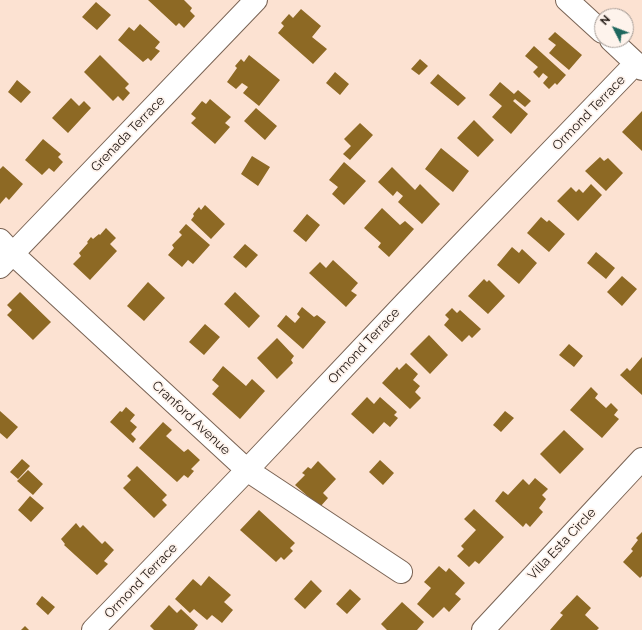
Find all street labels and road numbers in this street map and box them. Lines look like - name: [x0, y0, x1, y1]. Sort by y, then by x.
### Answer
- street label: Ormond Terrace: [549, 72, 629, 154]
- street label: Grenada Terrace: [88, 93, 168, 175]
- street label: Ormond Terrace: [325, 305, 403, 387]
- street label: Cranford Avenue: [149, 378, 233, 458]
- street label: Villa Esta Circle: [525, 505, 599, 583]
- street label: Ormond Terrace: [101, 540, 181, 622]

